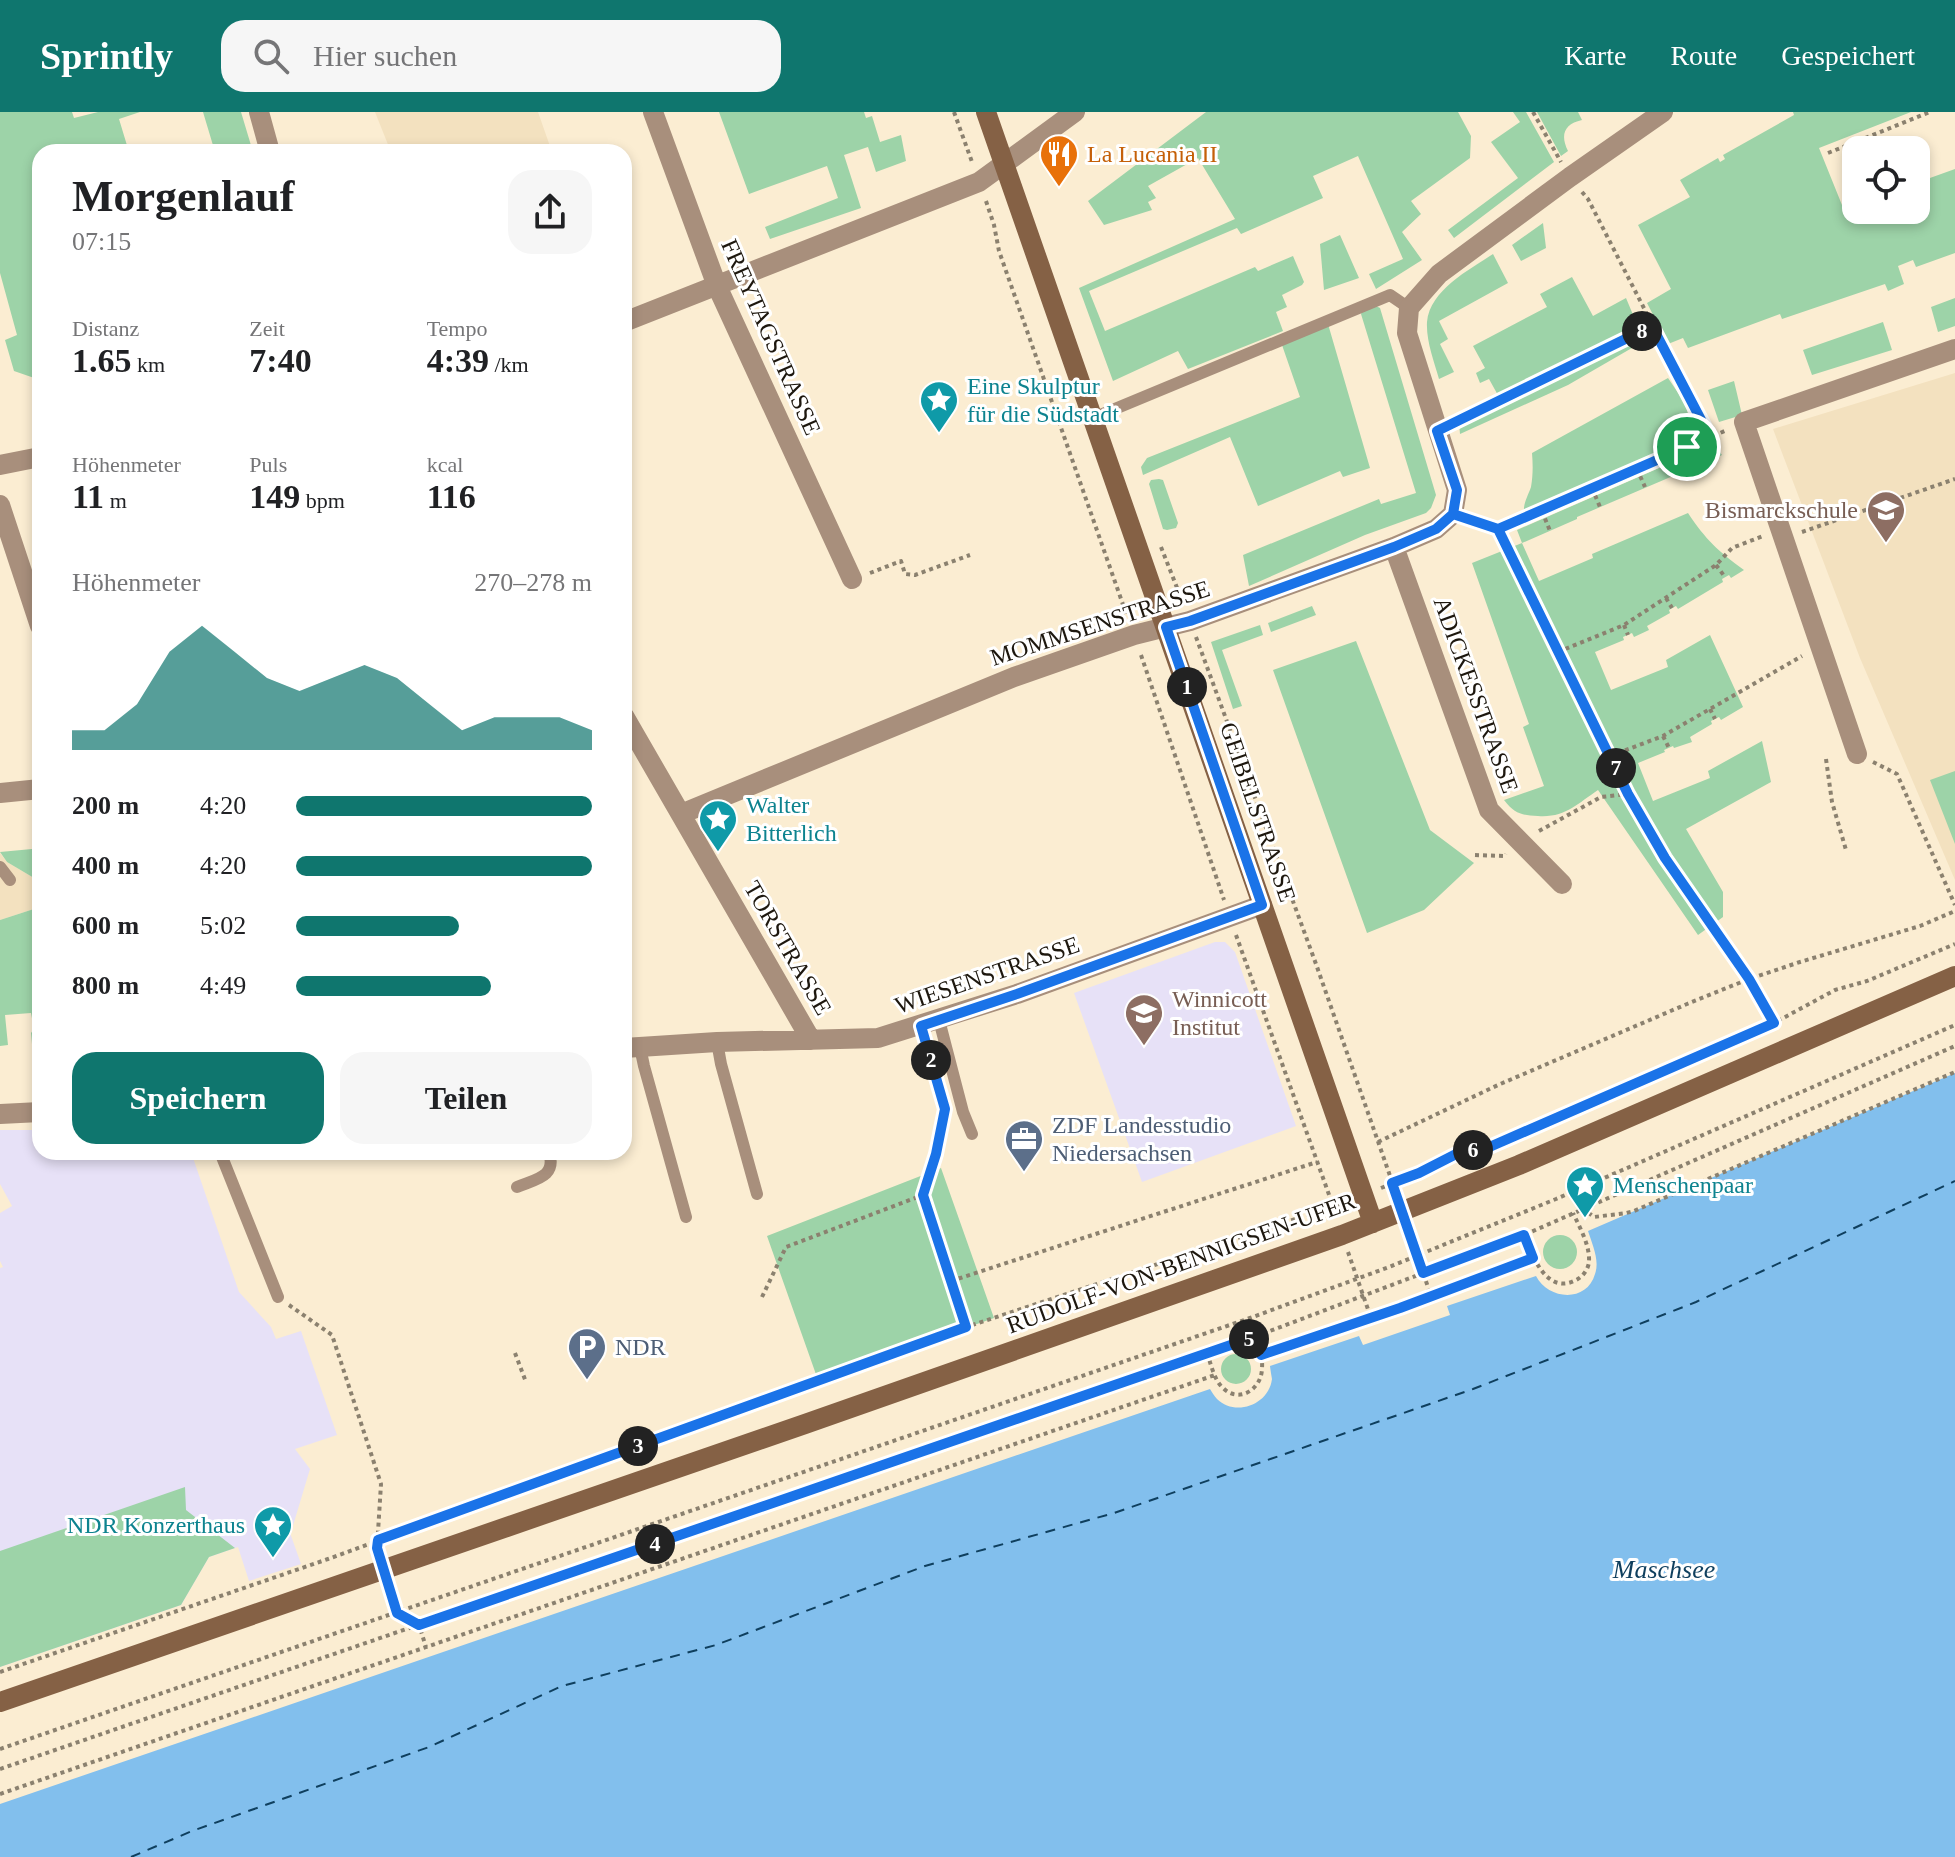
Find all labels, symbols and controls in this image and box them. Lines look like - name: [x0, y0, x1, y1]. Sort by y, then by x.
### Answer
- search box: [221, 20, 781, 92]
- icon: search: [249, 34, 293, 78]
- text: Sprintly: [40, 35, 173, 77]
- text: Hier suchen: [313, 39, 457, 72]
- text: Karte: [1564, 40, 1626, 71]
- text: Route: [1670, 40, 1737, 71]
- text: Gespeichert: [1781, 40, 1915, 71]
- restaurant icon: La Lucania II: [1038, 133, 1080, 188]
- map controls: [1842, 136, 1930, 224]
- button: locate: [1842, 136, 1930, 224]
- place label: La Lucania II: [1087, 141, 1218, 167]
- button: share: [508, 170, 592, 254]
- text: Morgenlauf: [72, 172, 294, 221]
- text: 07:15: [72, 227, 131, 256]
- street label: FREYTAGSTRASSE: [716, 235, 826, 439]
- pin: 8: [1622, 311, 1662, 351]
- text: Distanz: [72, 316, 139, 341]
- text: Zeit: [249, 316, 285, 341]
- text: Tempo: [427, 316, 487, 341]
- text: 8: [1637, 318, 1648, 343]
- text: 1.65: [72, 342, 132, 379]
- text: 7:40: [249, 342, 312, 379]
- text: 4:39: [427, 342, 489, 379]
- text: km: [132, 352, 165, 377]
- text: /km: [489, 352, 529, 377]
- place label: Eine Skulptur für die Südstadt: [967, 373, 1119, 427]
- place icon: Eine Skulptur für die Südstadt: [918, 379, 960, 434]
- pin: [1653, 413, 1721, 481]
- icon: arrive: [1665, 425, 1709, 469]
- text: Höhenmeter: [72, 452, 181, 477]
- text: Puls: [249, 452, 287, 477]
- text: kcal: [427, 452, 463, 477]
- text: 11: [72, 478, 104, 515]
- text: 149: [249, 478, 300, 515]
- text: 116: [427, 478, 476, 515]
- text: m: [104, 488, 127, 513]
- text: bpm: [300, 488, 345, 513]
- school or university icon: Bismarckschule: [1865, 489, 1907, 544]
- place label: Bismarckschule: [1705, 497, 1858, 523]
- text: Höhenmeter: [72, 568, 201, 597]
- text: 270–278 m: [474, 568, 592, 597]
- street label: MOMMSENSTRASSE: [987, 575, 1213, 671]
- street label: ADICKESSTRASSE: [1428, 593, 1524, 797]
- pin: 1: [1167, 667, 1207, 707]
- text: 1: [1182, 674, 1193, 699]
- street label: GEIBELSTRASSE: [1215, 719, 1301, 905]
- pin: 7: [1596, 748, 1636, 788]
- text: 7: [1611, 755, 1622, 780]
- text: 200 m: [72, 791, 139, 820]
- text: 4:20: [200, 791, 246, 820]
- place label: Walter Bitterlich: [746, 792, 837, 846]
- place icon: Walter Bitterlich: [697, 798, 739, 853]
- text: 400 m: [72, 851, 139, 880]
- text: 4:20: [200, 851, 246, 880]
- street label: TORSTRASSE: [739, 876, 837, 1020]
- text: 600 m: [72, 911, 139, 940]
- text: 5:02: [200, 911, 246, 940]
- street label: WIESENSTRASSE: [891, 931, 1083, 1019]
- text: 800 m: [72, 971, 139, 1000]
- text: 4:49: [200, 971, 246, 1000]
- place label: Winnicott Institut: [1172, 986, 1267, 1040]
- school or university icon: Winnicott Institut: [1123, 992, 1165, 1047]
- pin: 2: [911, 1040, 951, 1080]
- text: 2: [926, 1047, 937, 1072]
- button: Speichern: [72, 1052, 324, 1144]
- button: Teilen: [340, 1052, 592, 1144]
- place label: ZDF Landesstudio Niedersachsen: [1052, 1112, 1231, 1166]
- office icon: ZDF Landesstudio Niedersachsen: [1003, 1118, 1045, 1173]
- pin: 6: [1453, 1130, 1493, 1170]
- text: 6: [1468, 1137, 1479, 1162]
- place icon: Menschenpaar: [1564, 1164, 1606, 1219]
- place label: Menschenpaar: [1613, 1172, 1753, 1198]
- street label: RUDOLF-VON-BENNIGSEN-UFER: [1003, 1188, 1359, 1338]
- pin: 5: [1229, 1319, 1269, 1359]
- parking icon: NDR: [566, 1326, 608, 1381]
- text: 5: [1244, 1326, 1255, 1351]
- place label: NDR: [615, 1334, 666, 1360]
- pin: 3: [618, 1426, 658, 1466]
- text: 3: [633, 1433, 644, 1458]
- place icon: NDR Konzerthaus: [252, 1504, 294, 1559]
- place label: NDR Konzerthaus: [67, 1512, 245, 1538]
- pin: 4: [635, 1524, 675, 1564]
- text: 4: [650, 1531, 661, 1556]
- water label: Maschsee: [1612, 1555, 1715, 1584]

